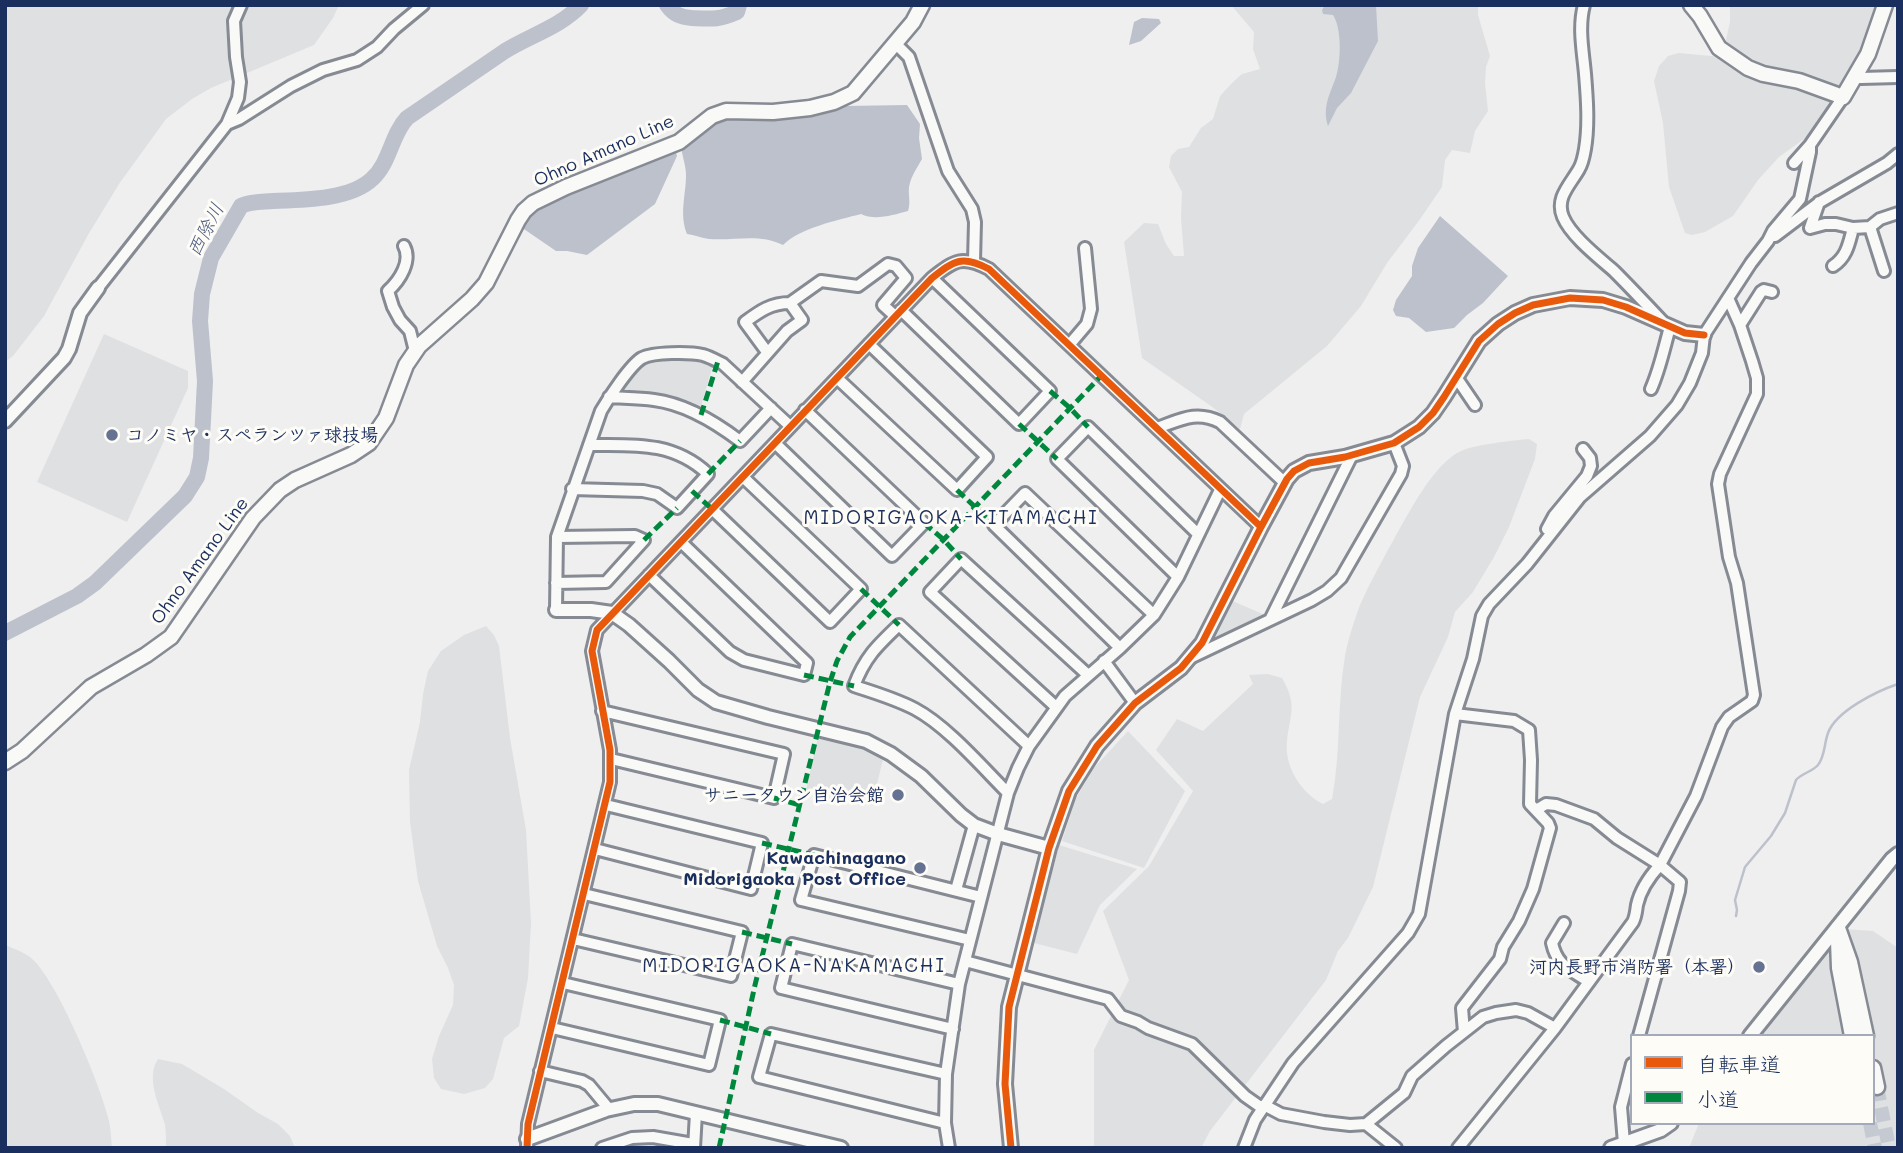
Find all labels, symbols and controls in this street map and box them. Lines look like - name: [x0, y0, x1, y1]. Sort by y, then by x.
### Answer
- street label: Ohno Amano Line: [530, 110, 678, 192]
- water label: 西除川: [183, 199, 229, 261]
- place label: コノミヤ・スペランツァ球技場: [126, 424, 378, 446]
- marker: コノミヤ・スペランツァ球技場: [104, 427, 120, 443]
- street label: Ohno Amano Line: [147, 493, 253, 629]
- district label: MIDORIGAOKA-KITAMACHI: [806, 507, 1096, 529]
- place label: サニータウン自治会館: [704, 784, 884, 806]
- marker: サニータウン自治会館: [890, 787, 906, 803]
- place label: Kawachinagano Midorigaoka Post Office: [683, 847, 906, 890]
- marker: Kawachinagano Midorigaoka Post Office: [912, 860, 928, 876]
- district label: MIDORIGAOKA-NAKAMACHI: [645, 955, 943, 977]
- place label: 河内長野市消防署（本署）: [1529, 956, 1745, 978]
- marker: 河内長野市消防署（本署）: [1751, 959, 1767, 975]
- legend: [1630, 1034, 1875, 1125]
- text: 自転車道: [1697, 1050, 1781, 1077]
- text: 小道: [1697, 1085, 1739, 1112]

